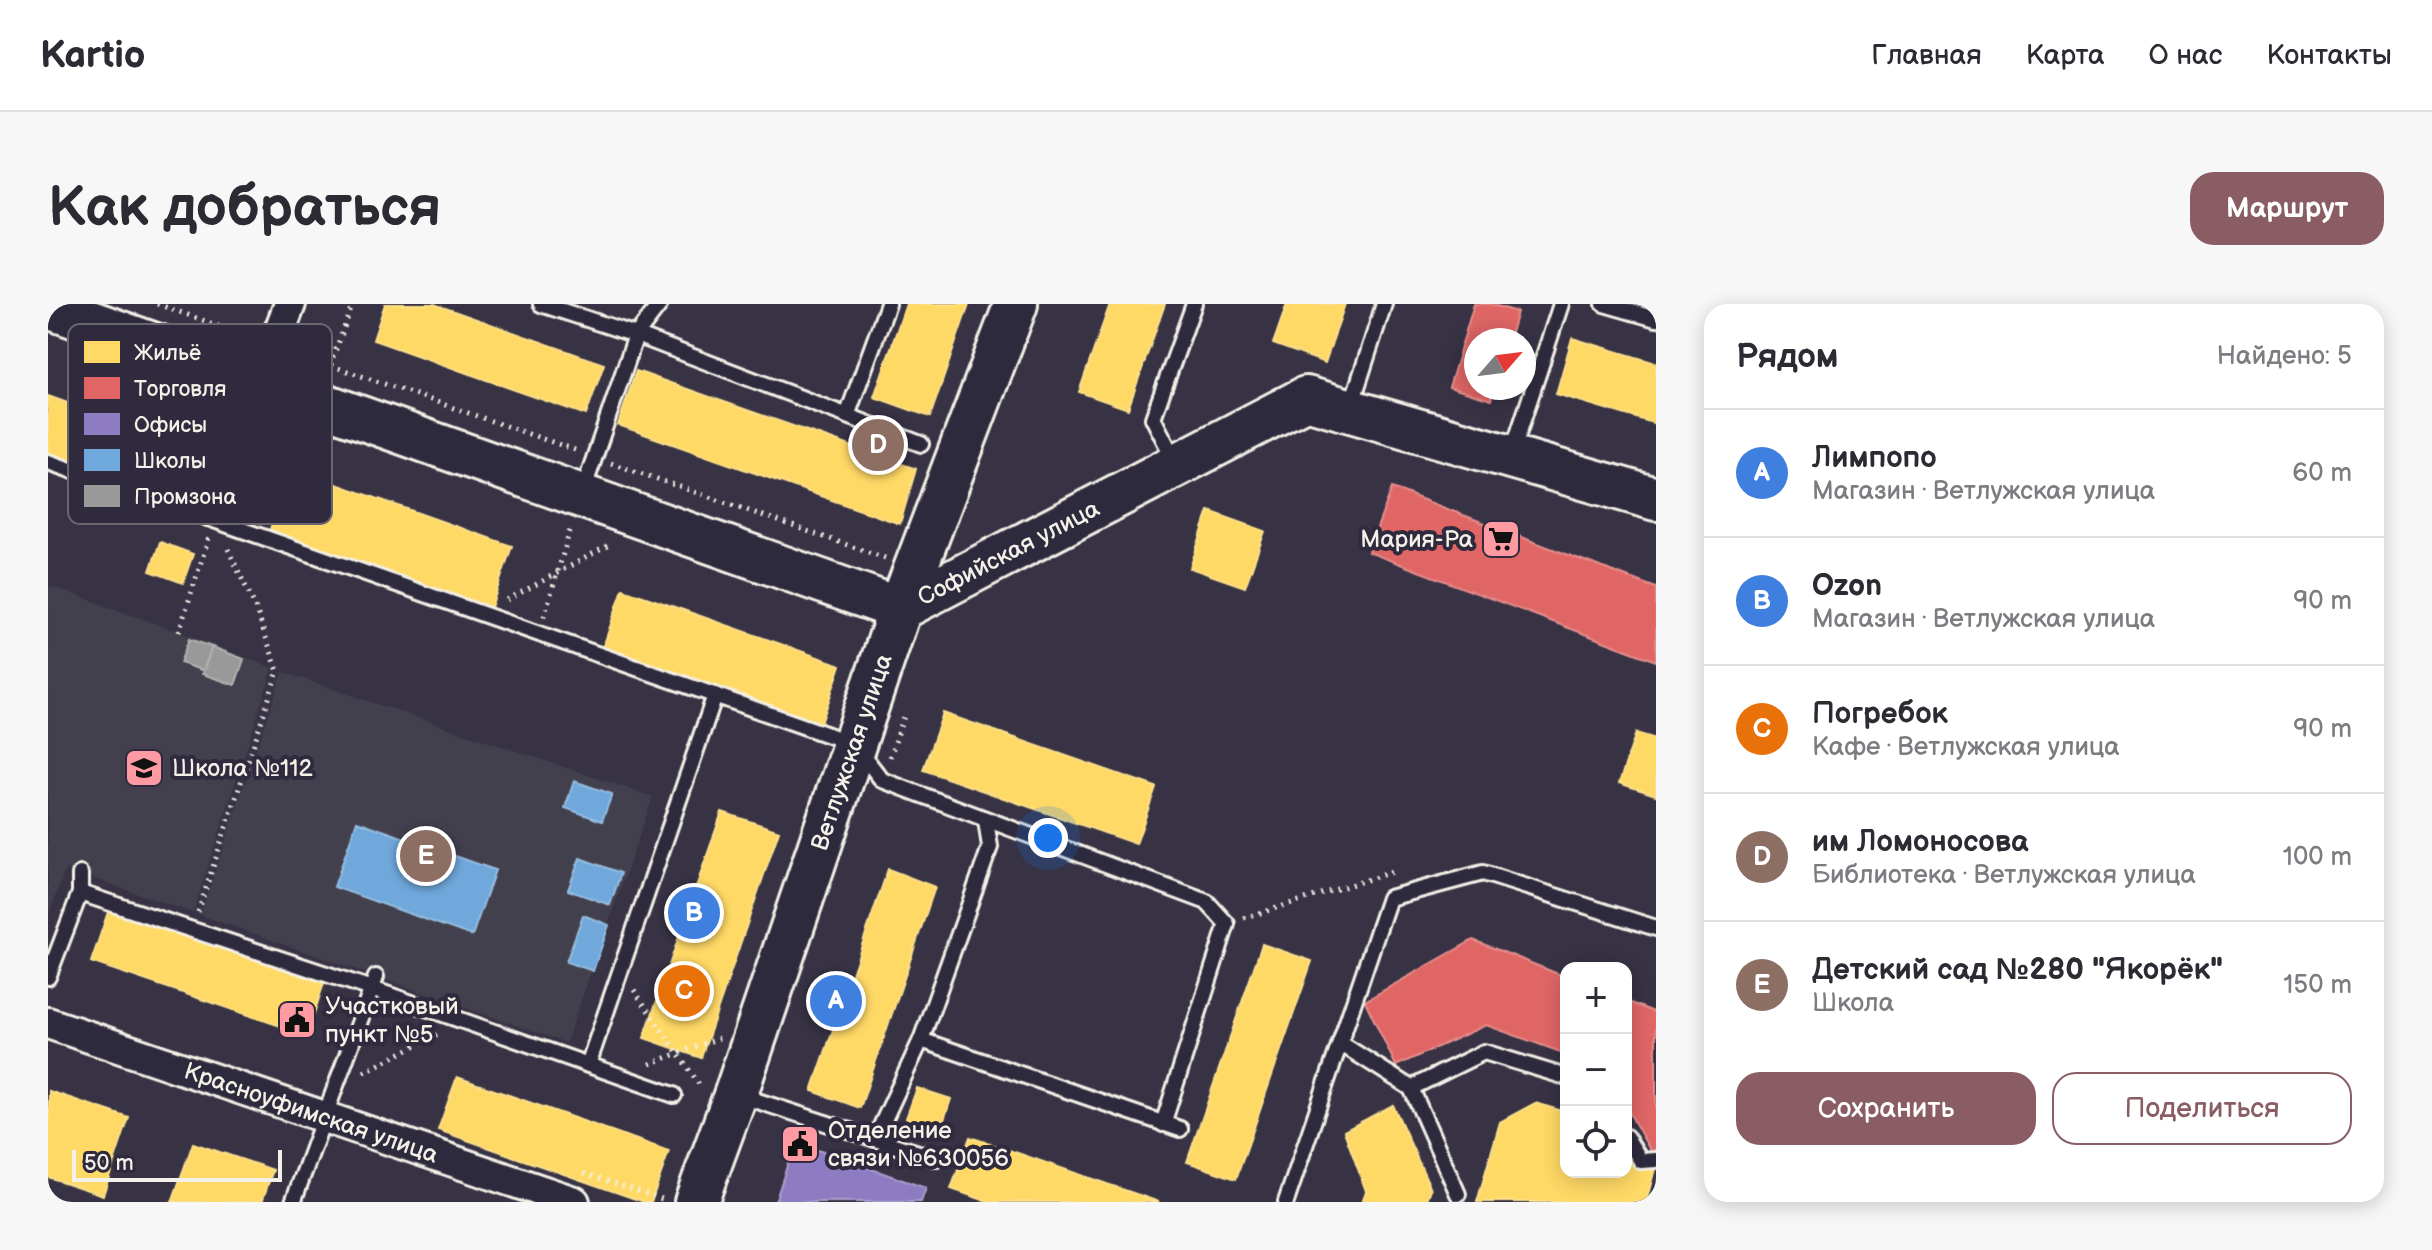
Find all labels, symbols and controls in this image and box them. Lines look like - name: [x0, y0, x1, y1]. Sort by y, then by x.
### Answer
- text: Kartio: [40, 33, 146, 78]
- text: Главная: [1871, 39, 1982, 72]
- text: Карта: [2026, 39, 2105, 72]
- text: О нас: [2149, 39, 2222, 72]
- text: Контакты: [2266, 39, 2392, 72]
- button: Маршрут: [2190, 172, 2384, 245]
- text: Как добраться: [48, 175, 441, 242]
- legend: [68, 324, 332, 524]
- north arrow: [1464, 328, 1536, 400]
- text: Рядом: [1736, 336, 1838, 377]
- text: Жильё: [134, 340, 201, 367]
- text: Найдено: 5: [2217, 341, 2352, 372]
- text: Торговля: [134, 376, 226, 403]
- text: Офисы: [134, 412, 207, 439]
- pin: D: [852, 415, 904, 475]
- text: Лимпопо: [1812, 440, 1937, 476]
- text: Школы: [134, 448, 206, 475]
- text: A: [1754, 458, 1770, 489]
- text: 60 m: [2292, 458, 2352, 489]
- text: Магазин · Ветлужская улица: [1812, 476, 2155, 507]
- text: Промзона: [134, 484, 236, 511]
- street label: Софийская улица: [913, 494, 1104, 612]
- supermarket icon: Мария-Ра: [1480, 518, 1522, 560]
- place label: Мария-Ра: [1360, 525, 1473, 554]
- text: Ozon: [1812, 568, 1882, 604]
- text: B: [1753, 586, 1771, 617]
- text: 90 m: [2293, 586, 2352, 617]
- text: Магазин · Ветлужская улица: [1812, 604, 2155, 635]
- street label: Ветлужская улица: [805, 650, 899, 854]
- text: Погребок: [1812, 696, 1948, 732]
- text: C: [1753, 714, 1771, 745]
- text: 90 m: [2293, 714, 2352, 745]
- text: Кафе · Ветлужская улица: [1812, 732, 2120, 763]
- school or university icon: Школа №112: [123, 747, 165, 789]
- place label: Школа №112: [172, 754, 313, 783]
- your location: [1028, 818, 1068, 858]
- text: им Ломоносова: [1812, 824, 2028, 860]
- pin: E: [400, 826, 452, 886]
- text: D: [1753, 842, 1771, 873]
- text: 100 m: [2283, 842, 2352, 873]
- text: Библиотека · Ветлужская улица: [1812, 860, 2196, 891]
- pin: B: [668, 883, 720, 943]
- text: Детский сад №280 "Якорёк": [1812, 952, 2223, 988]
- pin: C: [658, 961, 710, 1021]
- map controls: [1560, 962, 1632, 1178]
- button: +: [1560, 962, 1632, 1034]
- text: E: [1754, 970, 1770, 1001]
- text: 150 m: [2283, 970, 2352, 1001]
- pin: A: [810, 971, 862, 1031]
- text: Школа: [1812, 988, 1894, 1019]
- place label: Участковый пункт №5: [325, 992, 459, 1049]
- public building icon: Участковый пункт №5: [276, 999, 318, 1041]
- button: −: [1560, 1034, 1632, 1106]
- street label: Красноуфимская улица: [180, 1056, 442, 1170]
- button: Сохранить: [1736, 1072, 2036, 1145]
- button: Поделиться: [2052, 1072, 2352, 1145]
- button: locate: [1560, 1106, 1632, 1178]
- place label: Отделение связи №630056: [828, 1116, 1009, 1173]
- public building icon: Отделение связи №630056: [779, 1123, 821, 1165]
- scale bar: [72, 1146, 282, 1182]
- text: 50 m: [84, 1150, 134, 1177]

